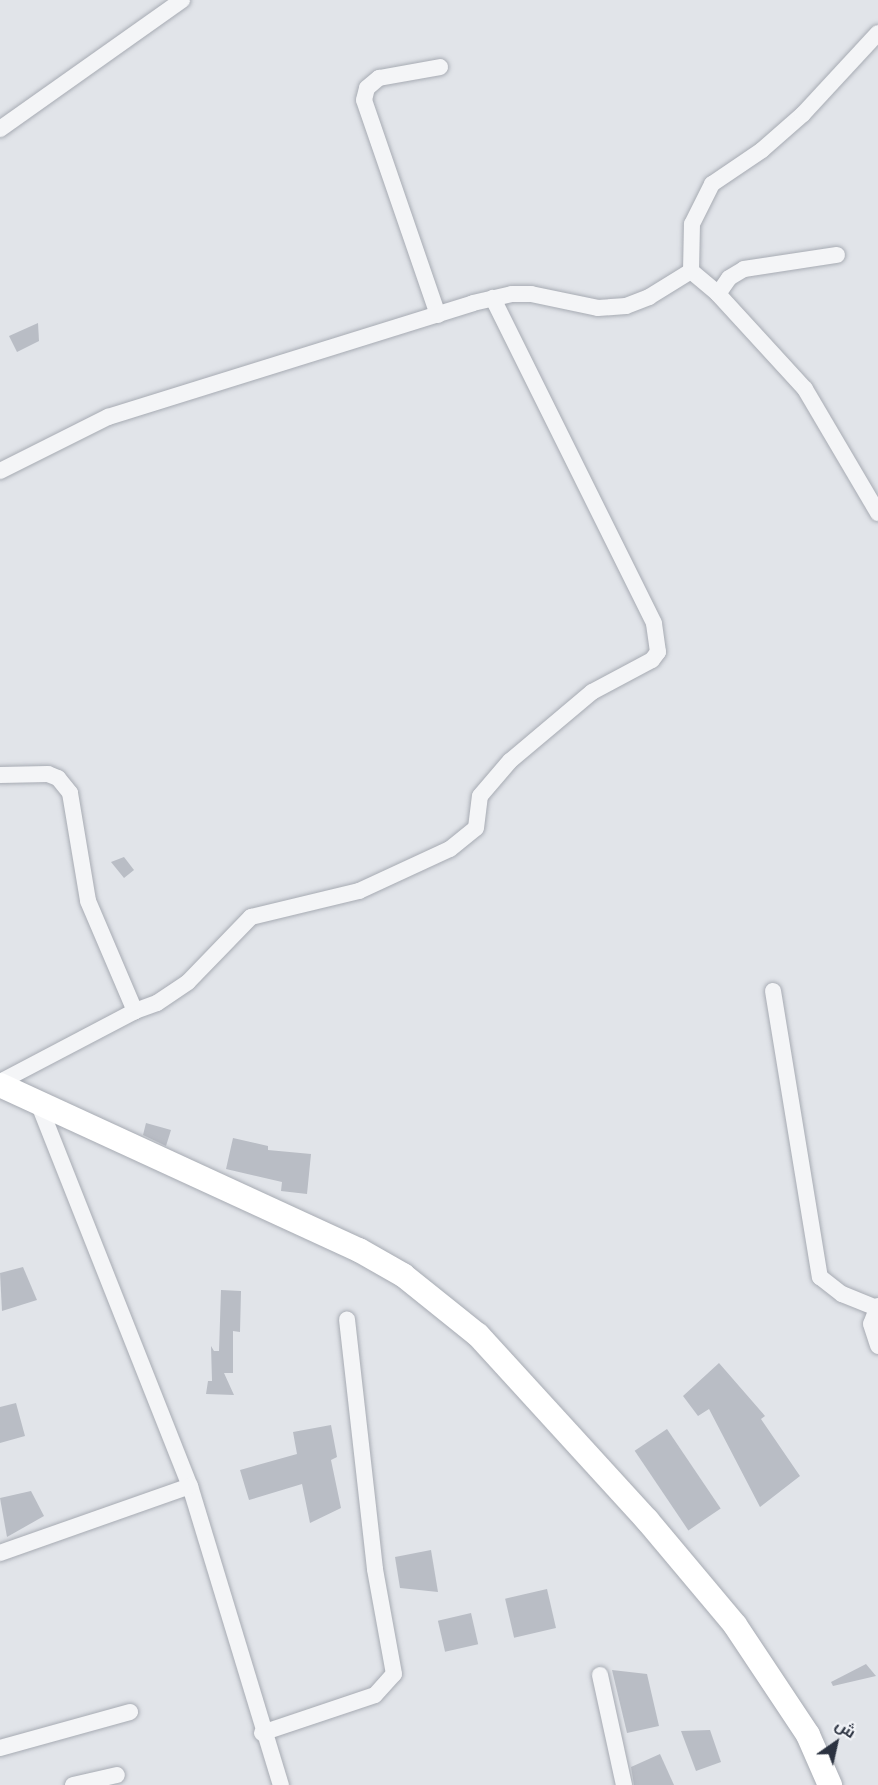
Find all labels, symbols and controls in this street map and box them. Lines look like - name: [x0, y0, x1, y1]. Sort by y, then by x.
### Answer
- north arrow: [806, 1713, 866, 1773]
- text: ش: [831, 1713, 861, 1743]

